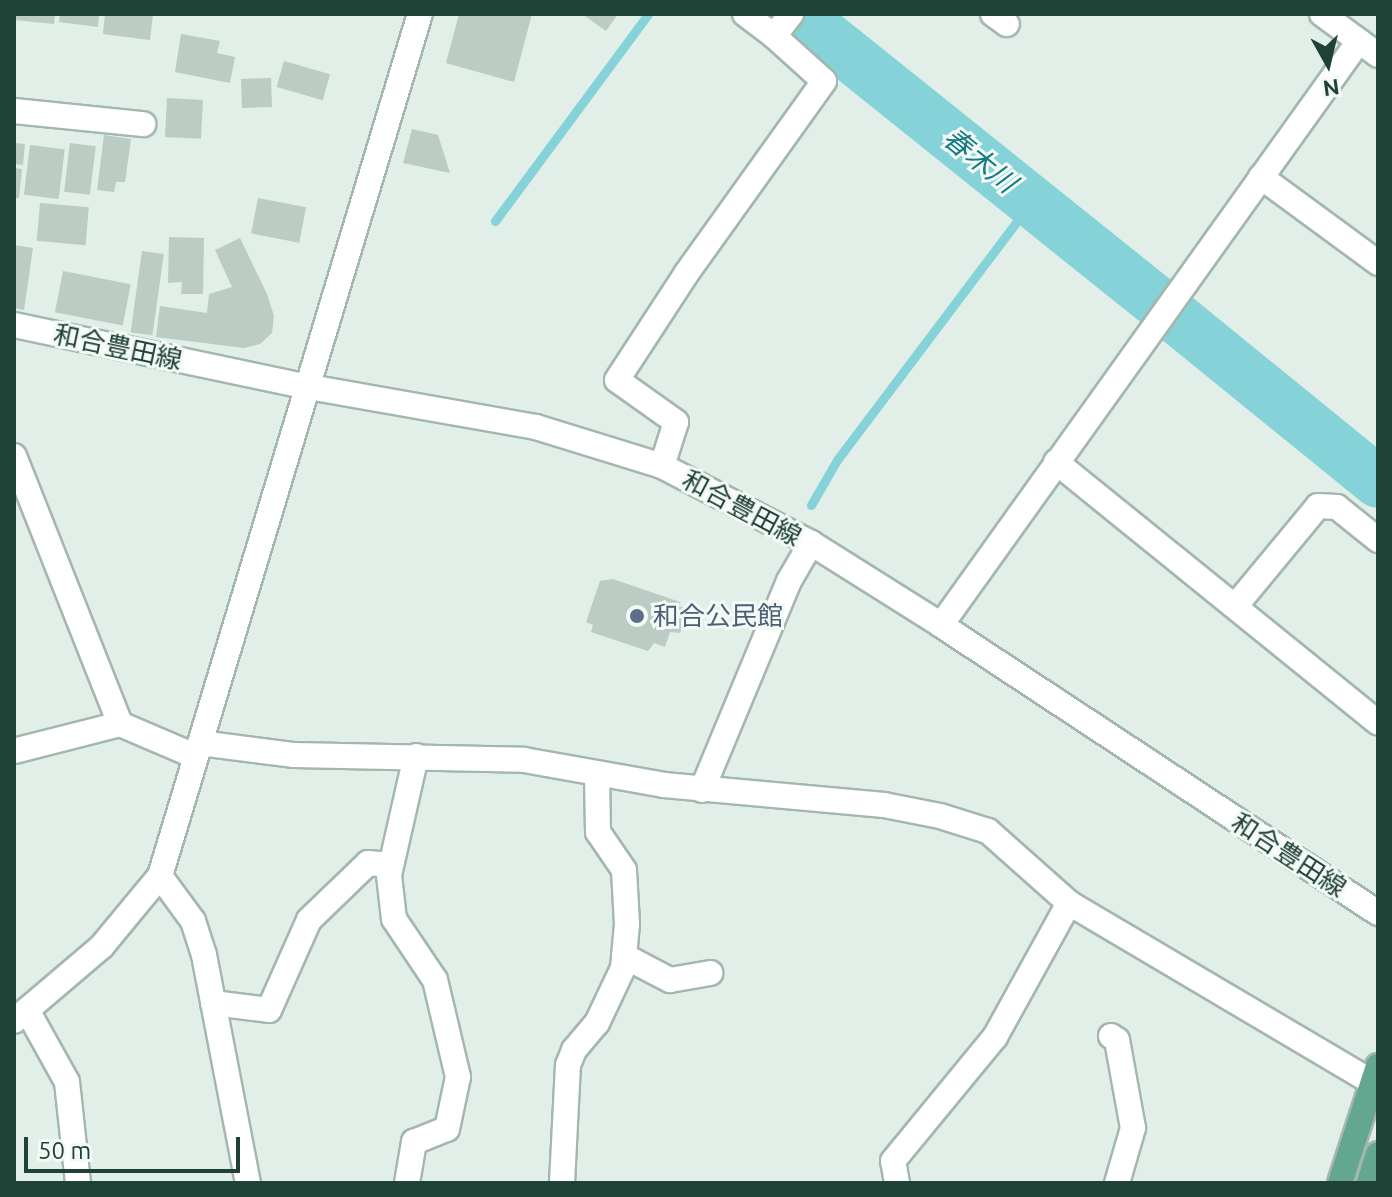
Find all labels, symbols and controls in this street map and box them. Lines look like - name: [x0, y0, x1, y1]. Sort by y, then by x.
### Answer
- north arrow: [1288, 24, 1368, 104]
- text: N: [1322, 75, 1341, 102]
- water label: 春木川: [937, 121, 1023, 199]
- street label: 和合豊田線: [51, 318, 185, 376]
- street label: 和合豊田線: [677, 464, 807, 552]
- place label: 和合公民館: [653, 600, 783, 632]
- marker: 和合公民館: [628, 607, 646, 625]
- street label: 和合豊田線: [1226, 807, 1352, 903]
- scale bar: [28, 1121, 244, 1171]
- text: 50 m: [38, 1137, 91, 1164]

